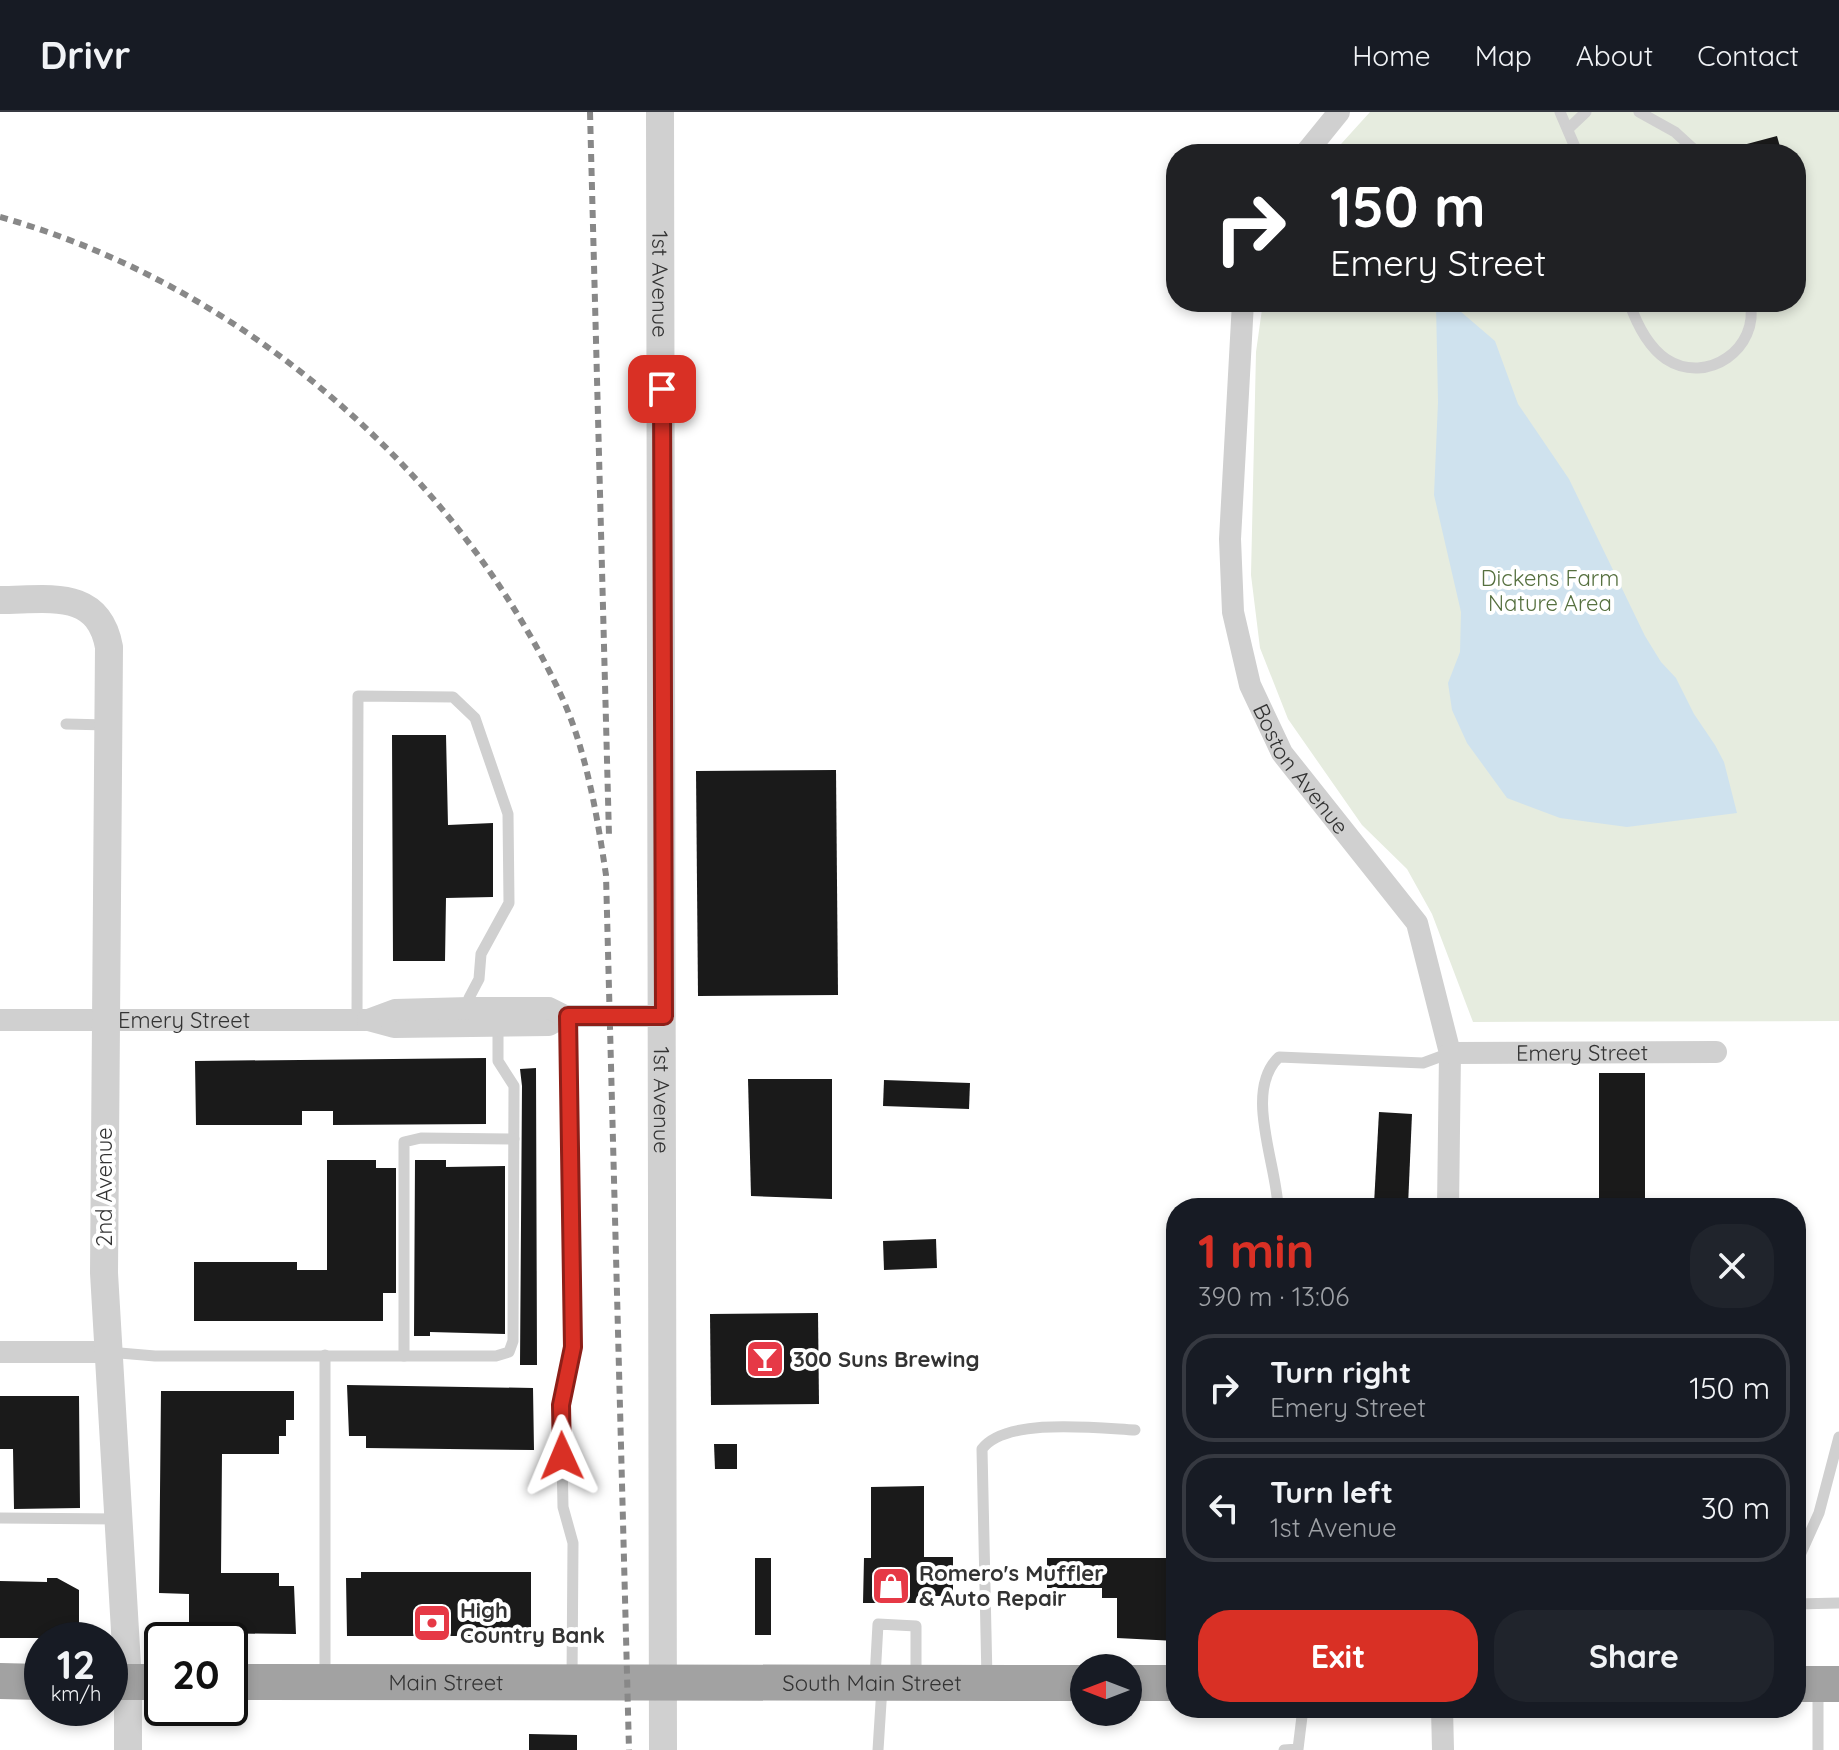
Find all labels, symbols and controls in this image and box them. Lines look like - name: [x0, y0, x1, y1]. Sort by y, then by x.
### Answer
- text: Drivr: [40, 31, 130, 79]
- text: Home: [1352, 38, 1431, 73]
- text: Map: [1475, 38, 1532, 73]
- text: About: [1576, 38, 1653, 73]
- text: Contact: [1697, 38, 1799, 73]
- text: 150 m: [1330, 171, 1486, 241]
- icon: right: [1198, 176, 1302, 280]
- street label: 1st Avenue: [646, 230, 674, 338]
- text: Emery Street: [1330, 240, 1546, 285]
- pin: [628, 355, 696, 423]
- icon: arrive: [640, 367, 684, 411]
- park label: Dickens Farm Nature Area: [1481, 564, 1619, 617]
- street label: Boston Avenue: [1247, 699, 1355, 840]
- street label: Emery Street: [118, 1006, 250, 1034]
- street label: Emery Street: [1516, 1038, 1648, 1067]
- street label: 1st Avenue: [648, 1046, 676, 1154]
- street label: 2nd Avenue: [90, 1127, 118, 1247]
- text: 1 min: [1198, 1220, 1314, 1280]
- button: close: [1690, 1224, 1774, 1308]
- text: 390 m · 13:06: [1198, 1280, 1349, 1313]
- bar icon: 300 Suns Brewing: [744, 1338, 786, 1380]
- place label: 300 Suns Brewing: [793, 1345, 980, 1373]
- text: Turn right: [1270, 1353, 1411, 1391]
- icon: right: [1202, 1366, 1246, 1410]
- text: 150 m: [1689, 1369, 1770, 1407]
- text: Emery Street: [1270, 1391, 1426, 1424]
- position arrow: [520, 1414, 604, 1498]
- text: Turn left: [1270, 1473, 1393, 1511]
- icon: left: [1202, 1486, 1246, 1530]
- text: 30 m: [1701, 1489, 1770, 1527]
- text: 1st Avenue: [1270, 1511, 1397, 1544]
- place label: Romero's Muffler & Auto Repair: [919, 1559, 1104, 1612]
- shop icon: Romero's Muffler & Auto Repair: [870, 1565, 912, 1607]
- place label: High Country Bank: [460, 1596, 605, 1649]
- bank icon: High Country Bank: [411, 1602, 453, 1644]
- button: Exit: [1198, 1610, 1478, 1702]
- button: Share: [1494, 1610, 1774, 1702]
- speed limit sign: 20: [144, 1622, 248, 1726]
- text: 12: [57, 1639, 95, 1689]
- north arrow: [1070, 1654, 1142, 1726]
- map controls: [1070, 1654, 1142, 1726]
- street label: Main Street: [388, 1668, 504, 1696]
- street label: South Main Street: [782, 1669, 962, 1697]
- text: km/h: [51, 1681, 101, 1706]

